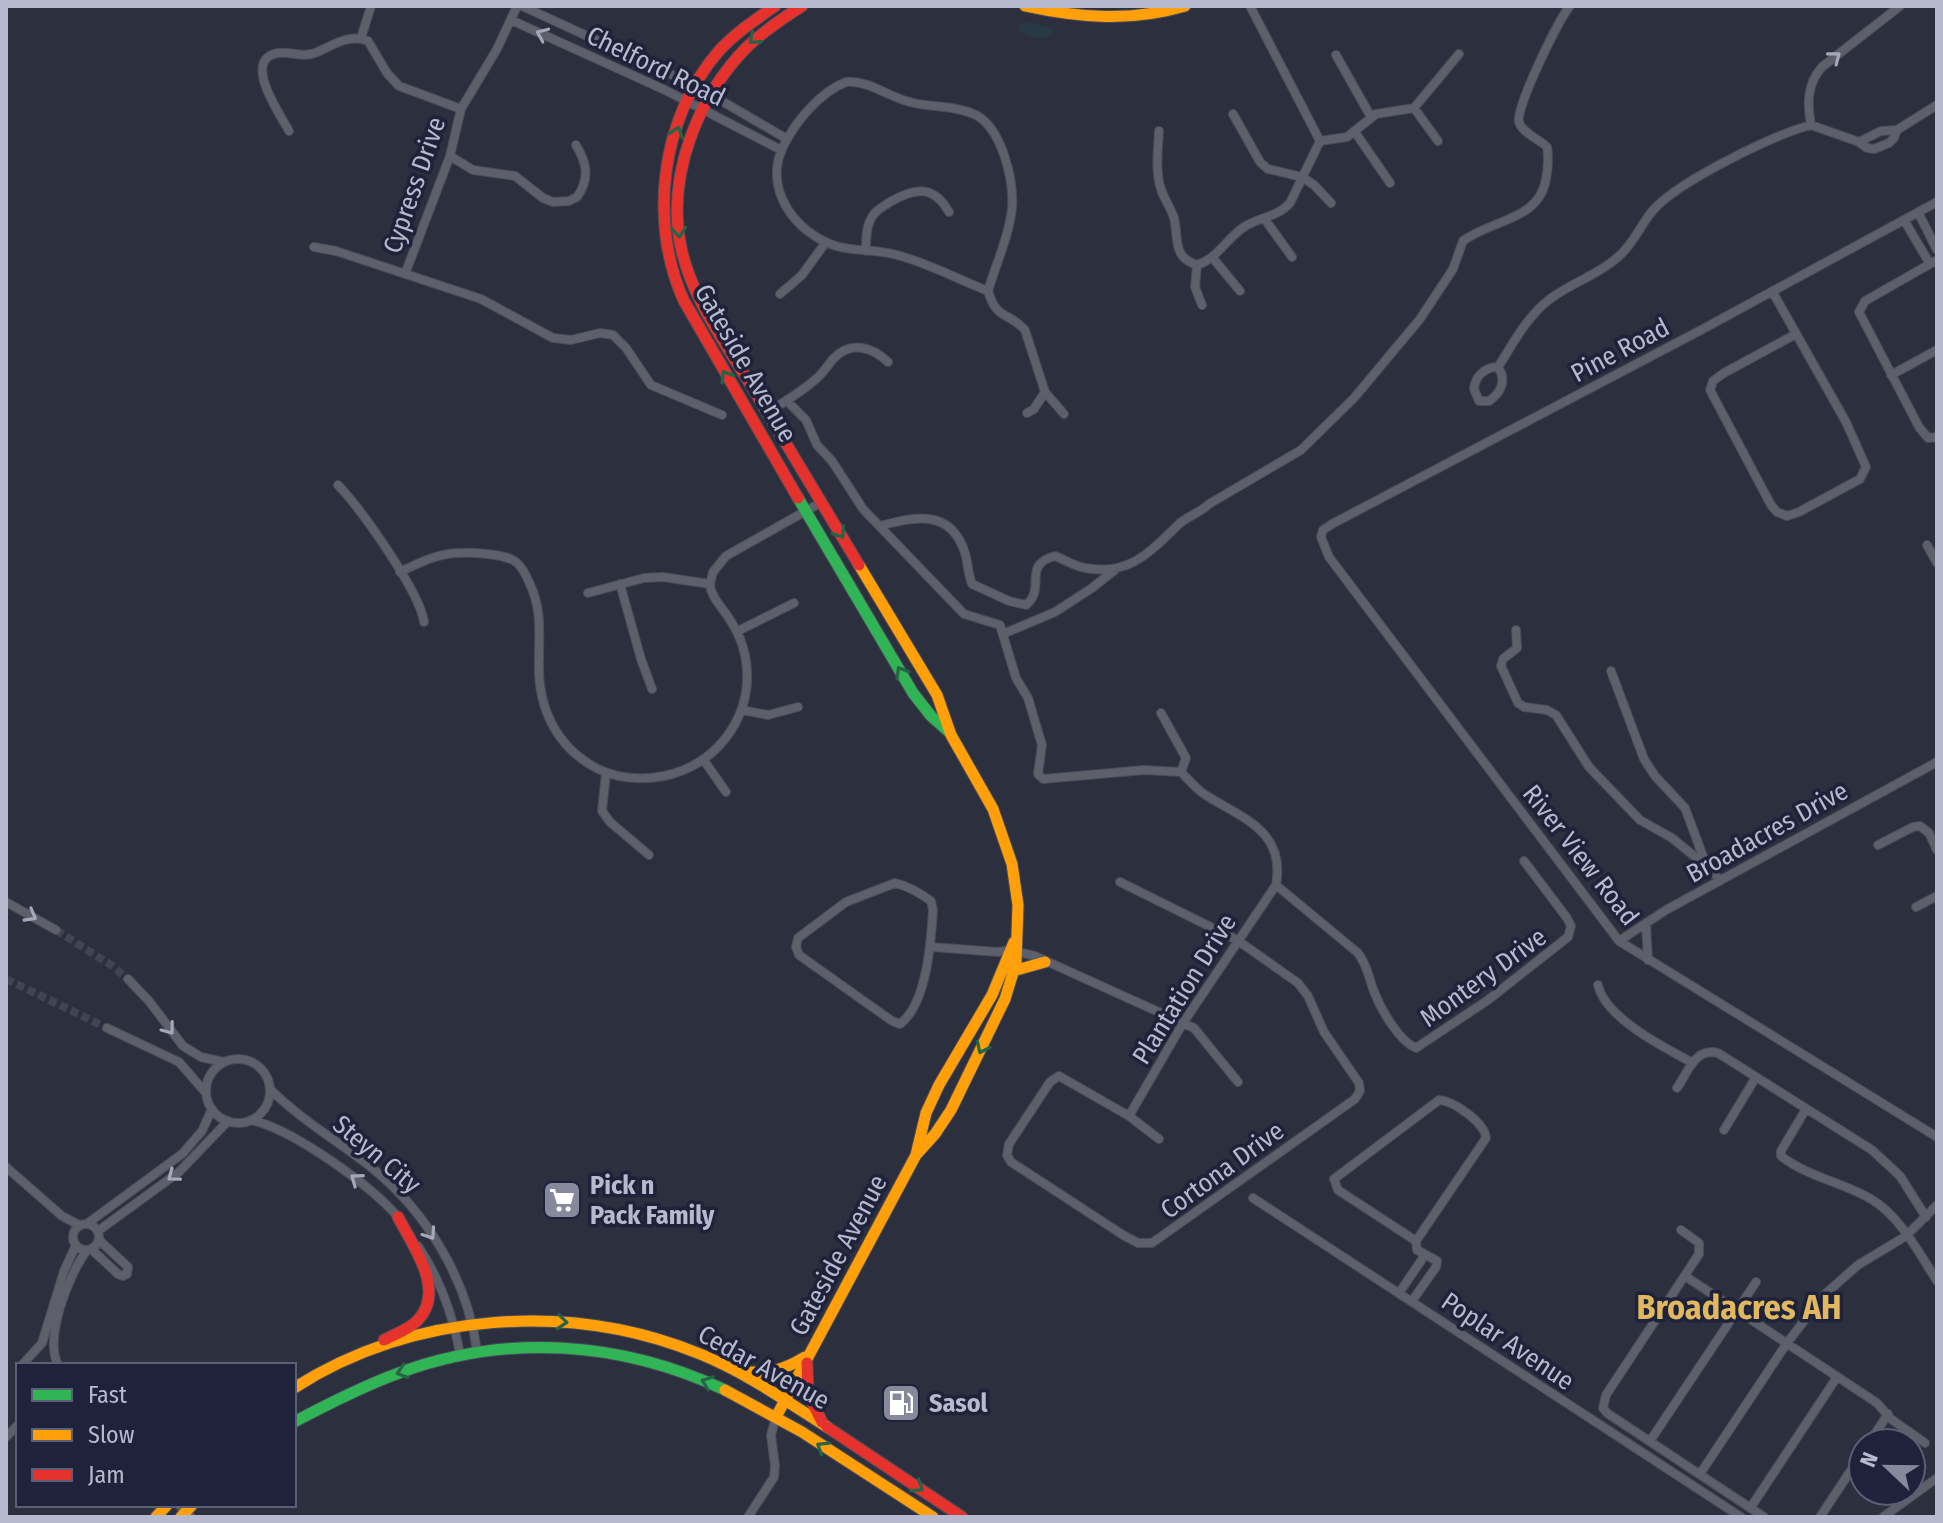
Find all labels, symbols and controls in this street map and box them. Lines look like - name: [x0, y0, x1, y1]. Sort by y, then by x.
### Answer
- street label: Chelford Road: [582, 20, 730, 113]
- one-way arrow: [535, 28, 550, 44]
- one-way arrow: [749, 29, 764, 44]
- one-way arrow: [1826, 52, 1841, 66]
- street label: Cypress Drive: [377, 113, 452, 257]
- one-way arrow: [667, 125, 683, 139]
- one-way arrow: [671, 226, 688, 239]
- street label: Gateside Avenue: [688, 279, 803, 448]
- street label: Pine Road: [1566, 312, 1675, 389]
- one-way arrow: [720, 370, 735, 385]
- one-way arrow: [831, 525, 846, 539]
- one-way arrow: [895, 666, 911, 681]
- street label: Broadacres Drive: [1681, 775, 1853, 890]
- street label: River View Road: [1516, 779, 1645, 932]
- one-way arrow: [22, 906, 37, 922]
- street label: Plantation Drive: [1126, 908, 1243, 1070]
- street label: Montery Drive: [1414, 921, 1553, 1034]
- one-way arrow: [160, 1021, 174, 1035]
- one-way arrow: [976, 1039, 992, 1054]
- street label: Steyn City: [327, 1109, 427, 1200]
- street label: Cortona Drive: [1155, 1115, 1290, 1226]
- one-way arrow: [167, 1166, 182, 1181]
- place label: Pick n Pack Family: [590, 1170, 715, 1231]
- street label: Gateside Avenue: [783, 1170, 894, 1341]
- one-way arrow: [350, 1174, 364, 1189]
- supermarket icon: Pick n Pack Family: [541, 1179, 583, 1221]
- one-way arrow: [421, 1226, 436, 1240]
- street label: Poplar Avenue: [1436, 1286, 1580, 1397]
- district label: Broadacres AH: [1636, 1287, 1842, 1328]
- one-way arrow: [556, 1313, 569, 1330]
- street label: Cedar Avenue: [693, 1319, 835, 1416]
- legend: [16, 1363, 296, 1507]
- one-way arrow: [396, 1363, 409, 1379]
- one-way arrow: [700, 1375, 714, 1392]
- text: Fast: [88, 1381, 127, 1409]
- fuel station icon: Sasol: [880, 1382, 922, 1424]
- place label: Sasol: [929, 1388, 989, 1419]
- text: Slow: [88, 1421, 135, 1449]
- north arrow: [1847, 1427, 1927, 1507]
- one-way arrow: [817, 1441, 831, 1456]
- text: N: [1854, 1449, 1884, 1471]
- text: Jam: [88, 1461, 125, 1489]
- one-way arrow: [909, 1478, 923, 1493]

